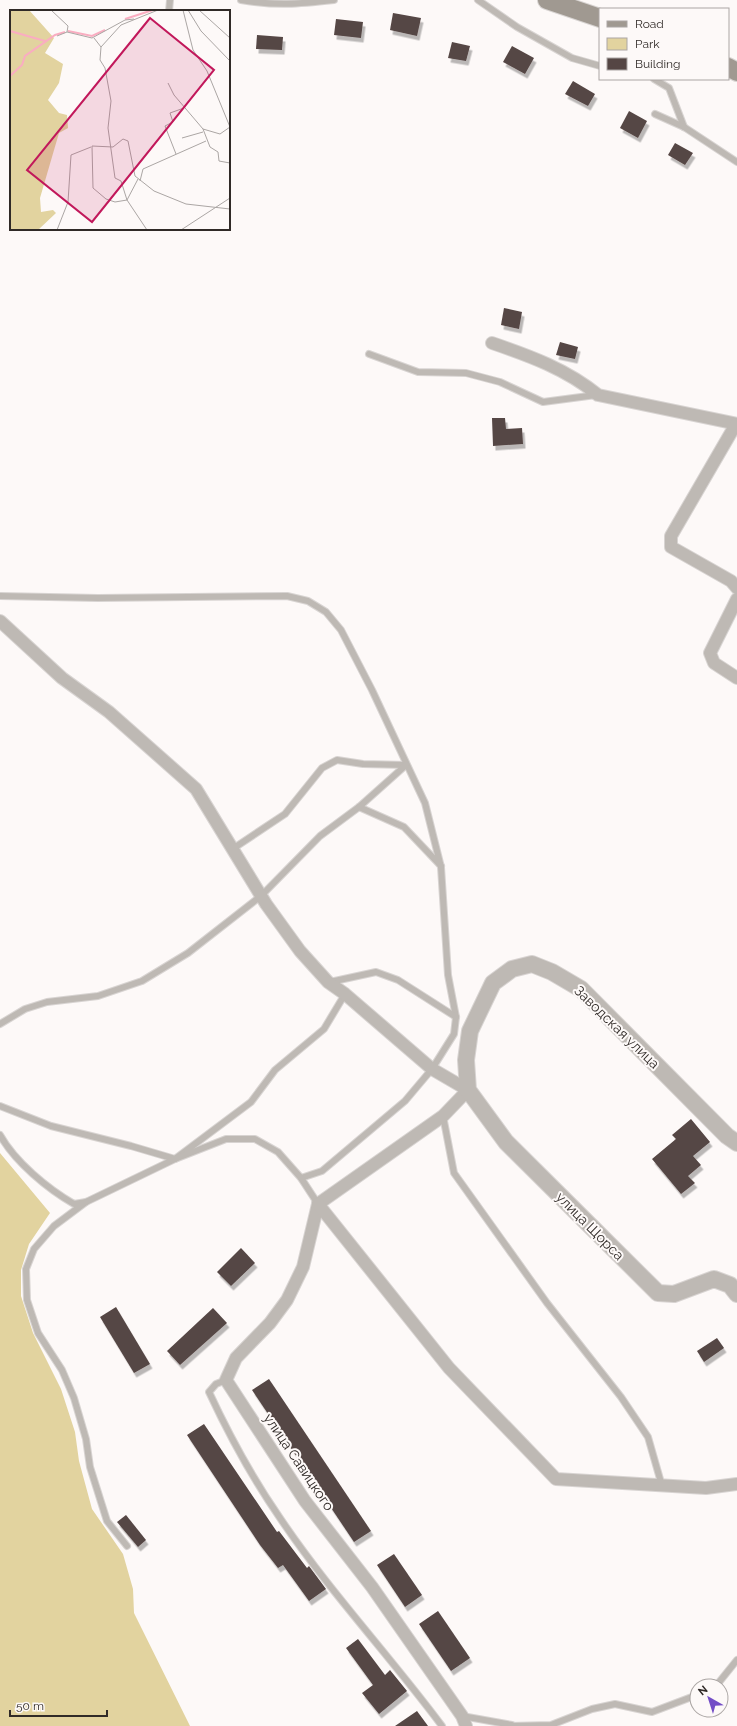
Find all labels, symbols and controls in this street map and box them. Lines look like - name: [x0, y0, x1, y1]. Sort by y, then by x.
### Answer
- legend: [599, 8, 729, 80]
- inset map: [10, 10, 230, 230]
- text: Road: [635, 17, 664, 31]
- text: Park: [635, 37, 660, 51]
- text: Building: [635, 57, 681, 71]
- street label: Заводская улица: [571, 982, 663, 1072]
- street label: улица Щорса: [553, 1189, 627, 1263]
- street label: улица Савицкого: [261, 1410, 337, 1514]
- north arrow: [689, 1678, 729, 1718]
- text: N: [696, 1683, 710, 1698]
- scale bar: [10, 1692, 107, 1718]
- text: 50 m: [16, 1699, 44, 1713]

